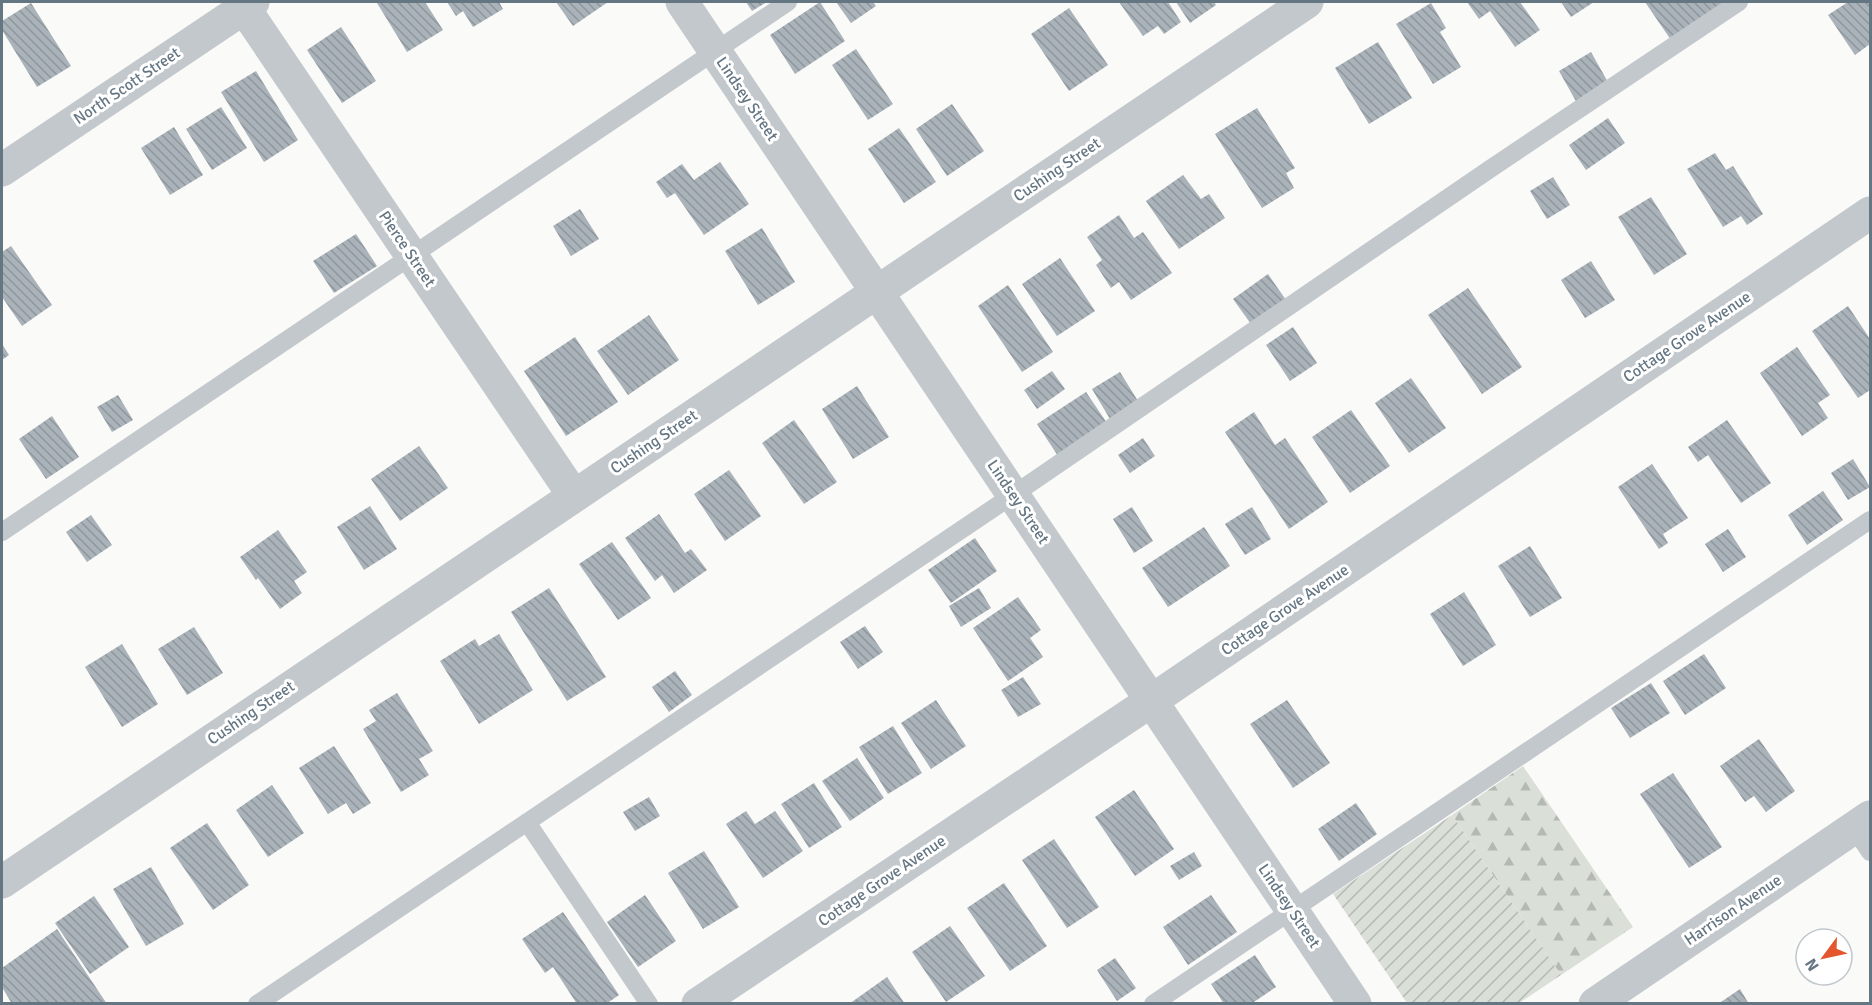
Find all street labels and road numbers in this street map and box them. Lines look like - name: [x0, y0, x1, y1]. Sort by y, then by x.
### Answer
- street label: North Scott Street: [70, 43, 184, 129]
- street label: Lindsey Street: [712, 53, 783, 145]
- street label: Cushing Street: [1010, 133, 1105, 206]
- street label: Pierce Street: [374, 207, 440, 291]
- street label: Cottage Grove Avenue: [1619, 287, 1755, 387]
- street label: Cushing Street: [607, 405, 702, 478]
- street label: Lindsey Street: [983, 456, 1054, 548]
- street label: Cottage Grove Avenue: [1217, 560, 1353, 660]
- street label: Cushing Street: [204, 676, 299, 749]
- street label: Cottage Grove Avenue: [814, 831, 950, 931]
- street label: Lindsey Street: [1254, 860, 1325, 952]
- street label: Harrison Avenue: [1681, 870, 1785, 950]

